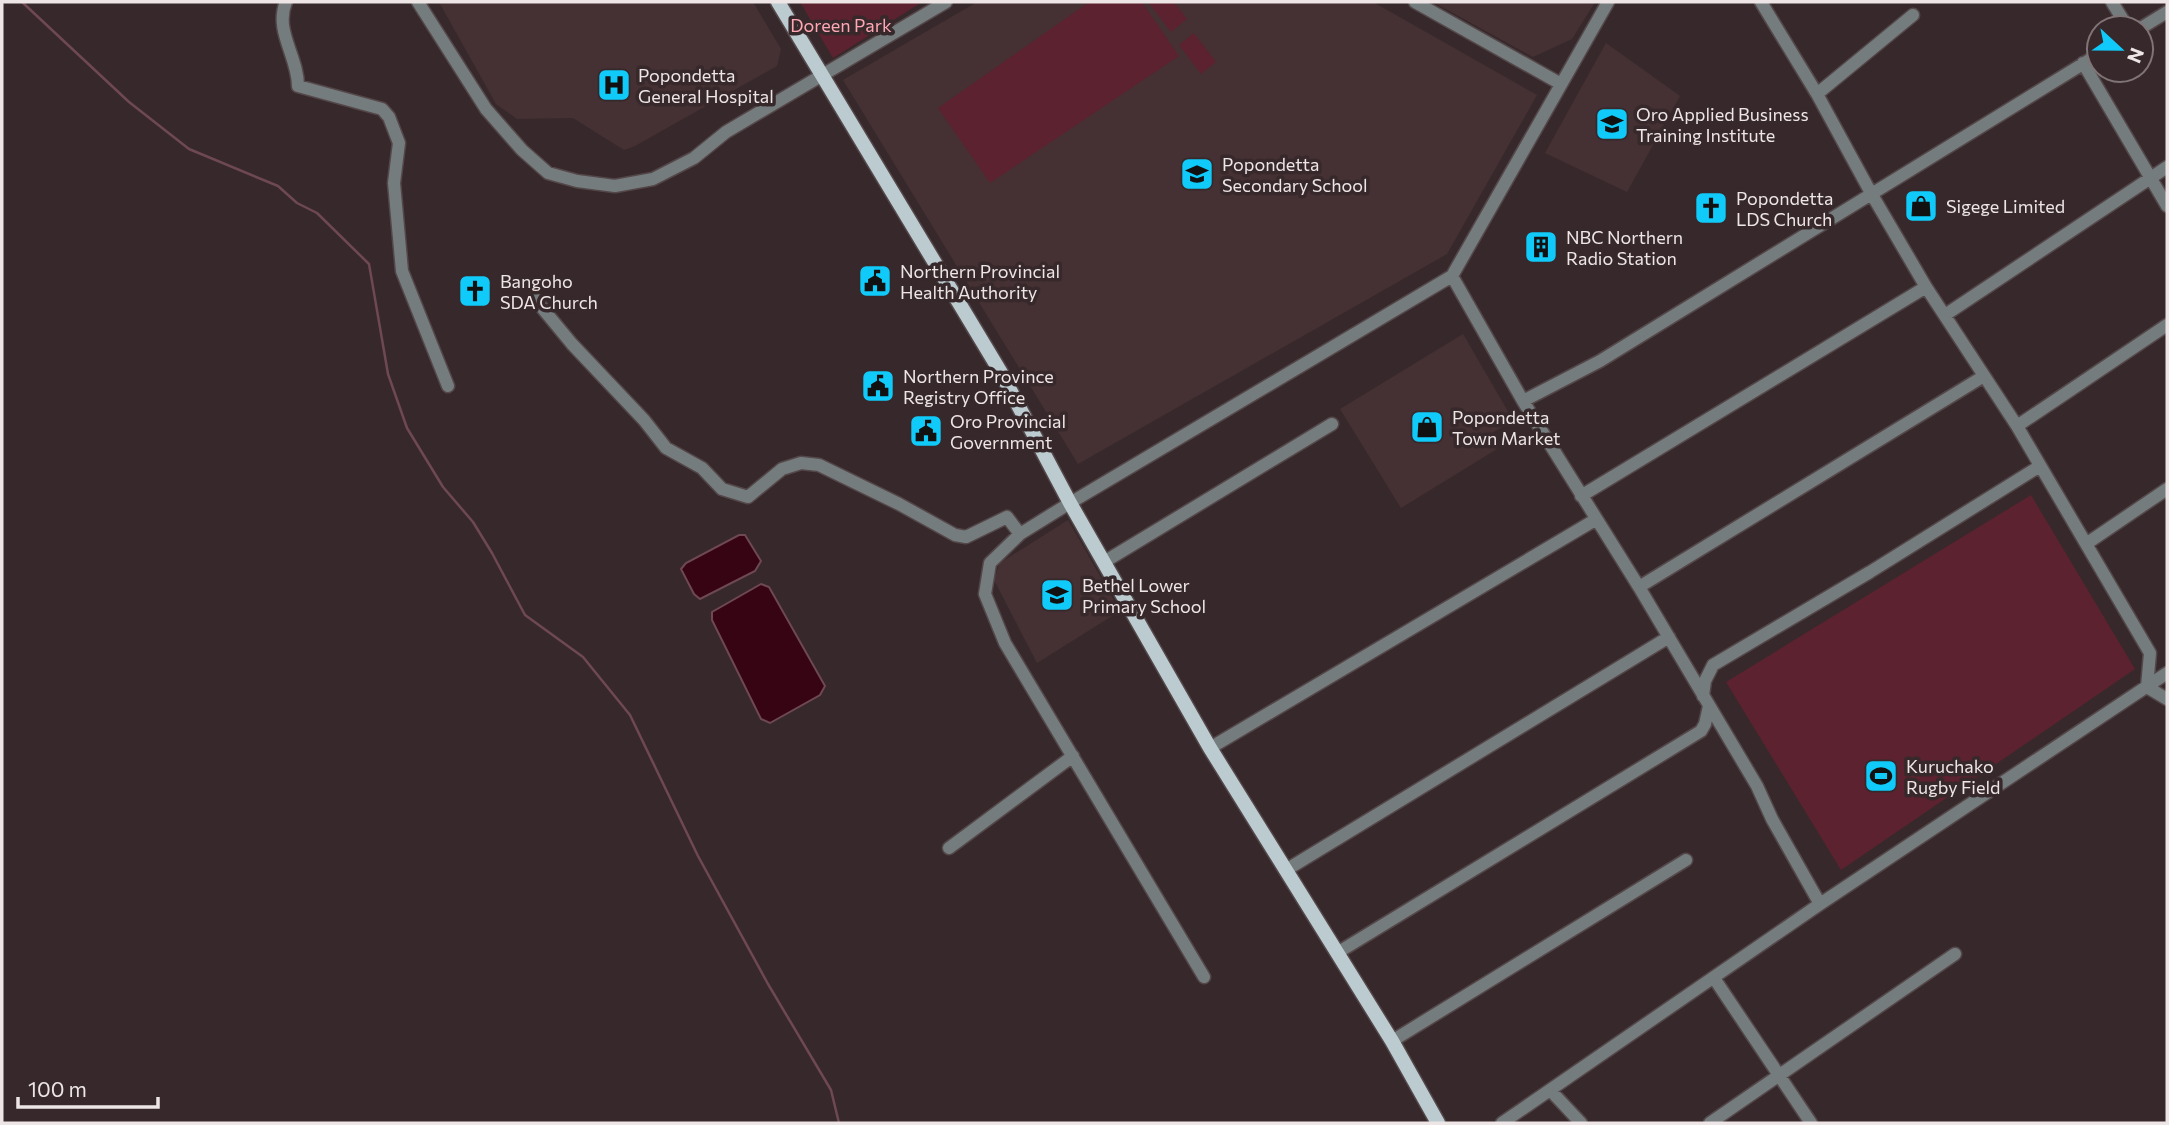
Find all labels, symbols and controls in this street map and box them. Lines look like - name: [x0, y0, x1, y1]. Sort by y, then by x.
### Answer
- park label: Doreen Park: [790, 14, 892, 36]
- north arrow: [2085, 14, 2155, 84]
- text: N: [2123, 45, 2150, 66]
- place label: Popondetta General Hospital: [638, 64, 774, 107]
- hospital icon: Popondetta General Hospital: [595, 66, 633, 104]
- place label: Oro Applied Business Training Institute: [1636, 103, 1809, 146]
- school or university icon: Oro Applied Business Training Institute: [1593, 105, 1631, 143]
- place label: Popondetta Secondary School: [1222, 153, 1368, 196]
- school or university icon: Popondetta Secondary School: [1178, 155, 1216, 193]
- place label: Popondetta LDS Church: [1736, 187, 1833, 230]
- shop icon: Sigege Limited: [1902, 187, 1940, 225]
- church icon: Popondetta LDS Church: [1692, 189, 1730, 227]
- place label: Sigege Limited: [1946, 195, 2065, 217]
- place label: NBC Northern Radio Station: [1566, 226, 1683, 269]
- building icon: NBC Northern Radio Station: [1522, 228, 1560, 266]
- place label: Northern Provincial Health Authority: [900, 260, 1060, 303]
- public building icon: Northern Provincial Health Authority: [856, 262, 894, 300]
- place label: Bangoho SDA Church: [500, 270, 598, 313]
- church icon: Bangoho SDA Church: [456, 272, 494, 310]
- place label: Northern Province Registry Office: [903, 365, 1054, 408]
- public building icon: Northern Province Registry Office: [859, 367, 897, 405]
- place label: Popondetta Town Market: [1452, 406, 1561, 449]
- shop icon: Popondetta Town Market: [1408, 408, 1446, 446]
- place label: Oro Provincial Government: [950, 410, 1066, 453]
- public building icon: Oro Provincial Government: [907, 412, 945, 450]
- place label: Bethel Lower Primary School: [1082, 574, 1206, 617]
- school or university icon: Bethel Lower Primary School: [1038, 576, 1076, 614]
- place label: Kuruchako Rugby Field: [1906, 755, 2000, 798]
- sports icon: Kuruchako Rugby Field: [1862, 757, 1900, 795]
- scale bar: [18, 1066, 158, 1110]
- text: 100 m: [28, 1076, 87, 1101]

